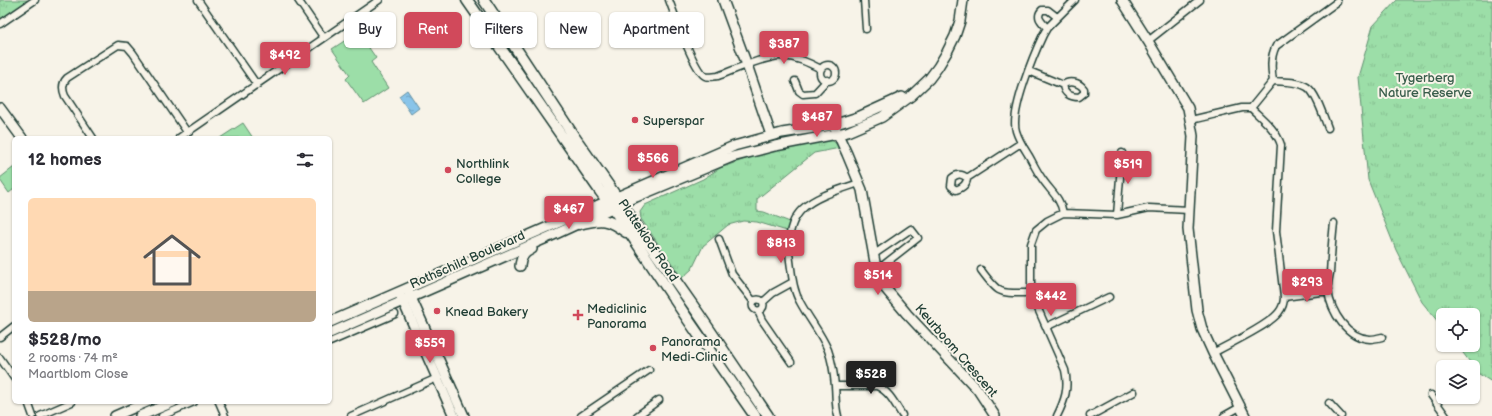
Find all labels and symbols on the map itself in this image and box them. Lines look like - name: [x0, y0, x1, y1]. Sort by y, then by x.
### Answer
- pin: $387: [760, 31, 808, 65]
- pin: $492: [261, 42, 309, 76]
- park label: Tygerberg Nature Reserve: [1378, 70, 1472, 101]
- pin: $487: [793, 104, 841, 138]
- place label: Superspar: [643, 113, 704, 129]
- marker: Superspar: [630, 115, 640, 125]
- pin: $566: [629, 145, 677, 179]
- pin: $519: [1104, 151, 1152, 185]
- place label: Northlink College: [456, 156, 509, 187]
- marker: Northlink College: [443, 165, 453, 175]
- pin: $467: [545, 196, 593, 230]
- street label: Plattekloof Road: [615, 196, 682, 285]
- street label: Rothschild Boulevard: [407, 227, 527, 292]
- pin: $813: [757, 230, 805, 264]
- pin: $514: [854, 262, 902, 296]
- pin: $293: [1283, 269, 1331, 303]
- pin: $442: [1027, 283, 1075, 317]
- place label: Mediclinic Panorama: [587, 301, 647, 332]
- street label: Keurboom Crescent: [911, 301, 1001, 400]
- place label: Knead Bakery: [445, 304, 528, 320]
- marker: Knead Bakery: [432, 306, 442, 316]
- marker: Mediclinic Panorama: [572, 309, 584, 321]
- pin: $559: [406, 330, 454, 364]
- place label: Panorama Medi-Clinic: [661, 334, 728, 365]
- marker: Panorama Medi-Clinic: [648, 343, 658, 353]
- pin: $528: [847, 361, 895, 395]

